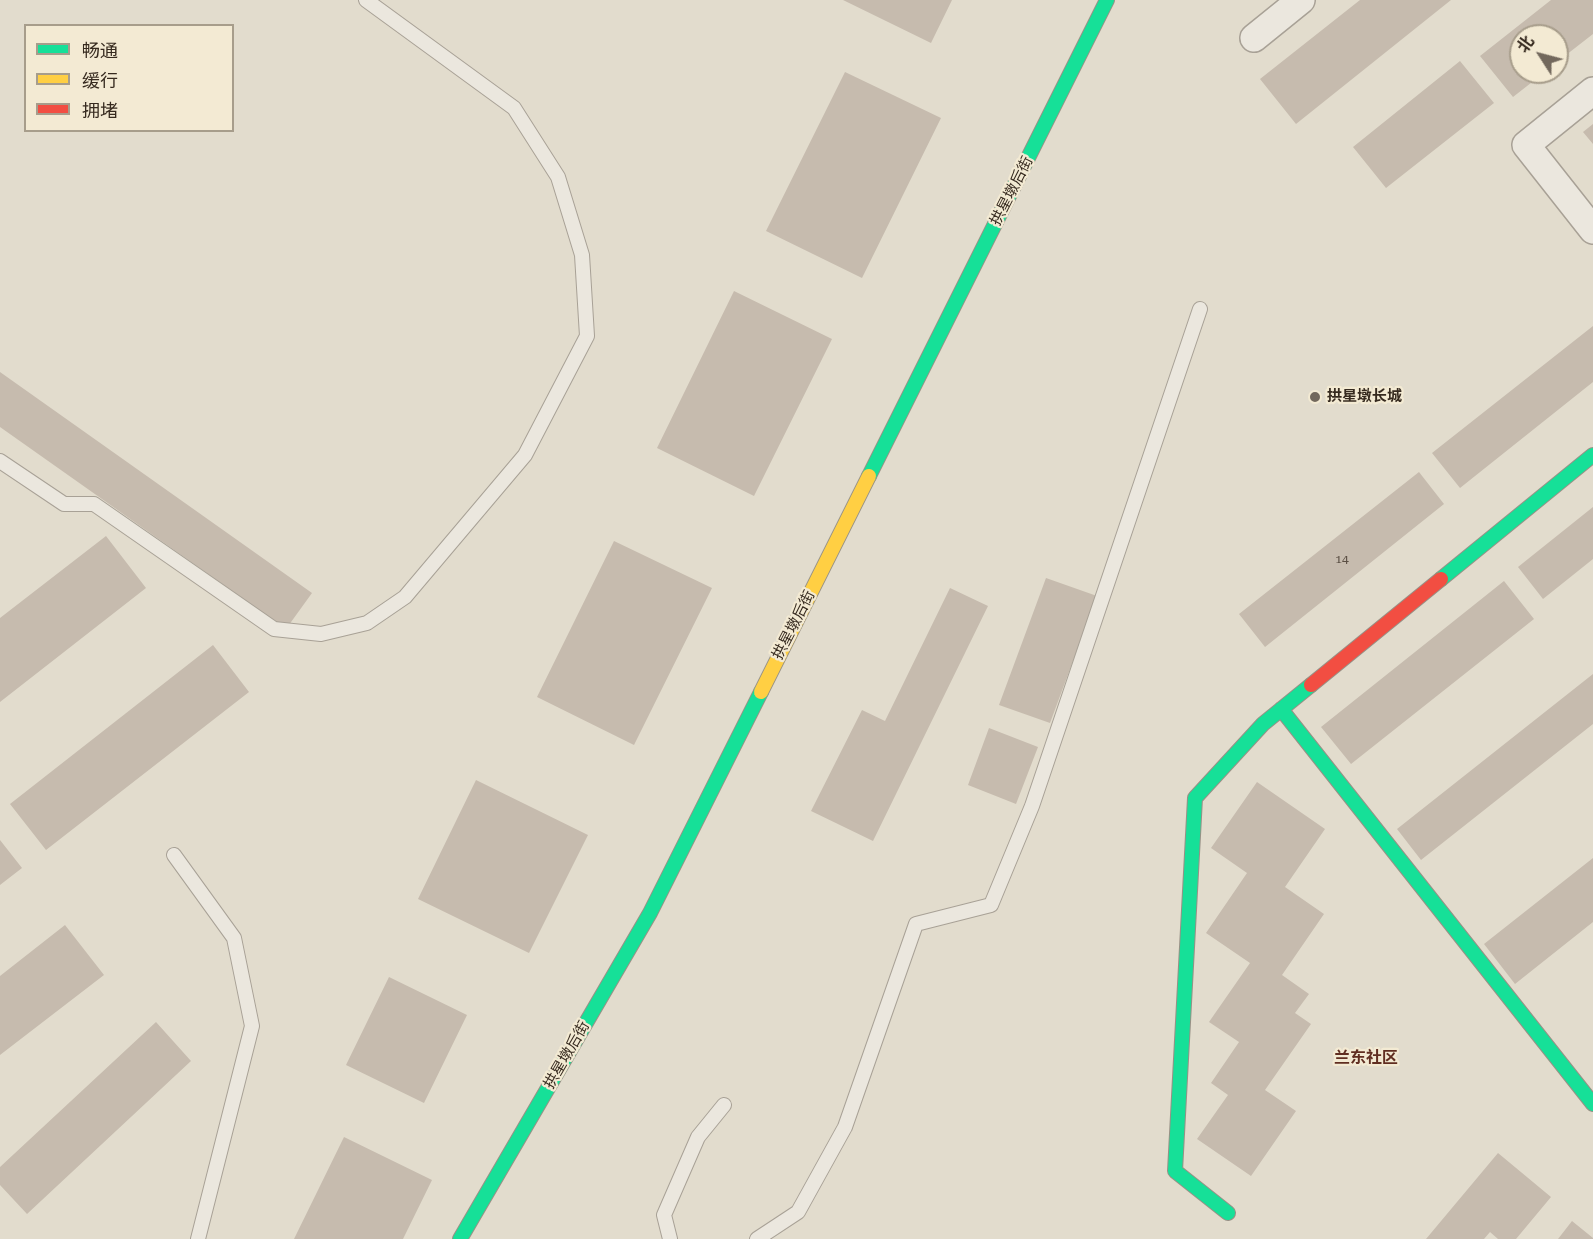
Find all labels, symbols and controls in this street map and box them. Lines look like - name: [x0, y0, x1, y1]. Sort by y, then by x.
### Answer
- legend: [24, 24, 234, 132]
- north arrow: [1509, 24, 1569, 84]
- text: 北: [1513, 32, 1538, 56]
- text: 畅通: [82, 40, 118, 61]
- text: 缓行: [82, 70, 118, 91]
- text: 拥堵: [82, 100, 118, 121]
- street label: 拱星墩后街: [987, 154, 1037, 228]
- place label: 拱星墩长城: [1327, 388, 1402, 406]
- marker: 拱星墩长城: [1308, 390, 1322, 404]
- house number: 14: [1335, 552, 1349, 566]
- street label: 拱星墩后街: [769, 588, 819, 662]
- street label: 拱星墩后街: [540, 1018, 594, 1092]
- district label: 兰东社区: [1334, 1048, 1398, 1068]

